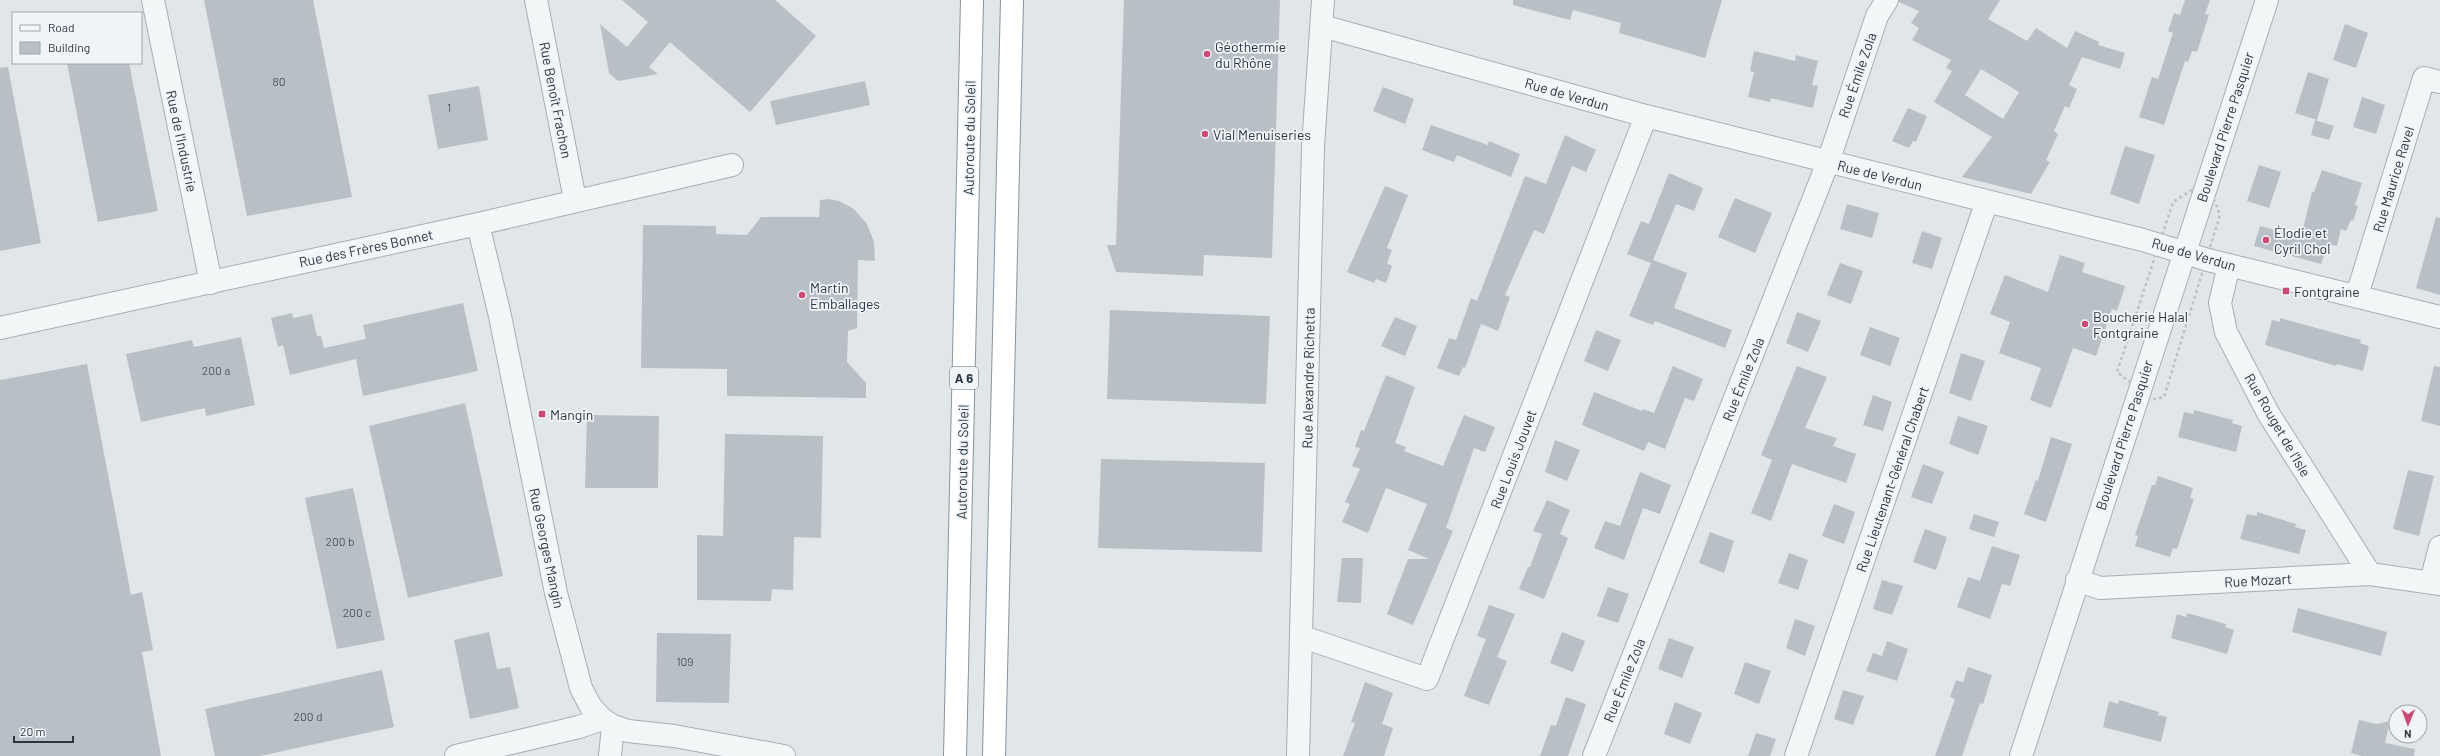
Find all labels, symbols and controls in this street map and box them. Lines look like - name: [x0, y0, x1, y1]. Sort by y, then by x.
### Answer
- legend: [12, 12, 142, 64]
- text: Road: [48, 20, 75, 34]
- street label: Rue Émile Zola: [1834, 30, 1880, 120]
- place label: Géothermie du Rhône: [1215, 38, 1286, 71]
- text: Building: [48, 40, 90, 54]
- street label: Rue Benoît Frachon: [536, 40, 576, 160]
- marker: Géothermie du Rhône: [1202, 49, 1212, 59]
- street label: Boulevard Pierre Pasquier: [2193, 50, 2257, 204]
- house number: 80: [272, 74, 286, 88]
- street label: Rue de Verdun: [1523, 74, 1611, 114]
- street label: Autoroute du Soleil: [959, 80, 979, 196]
- street label: Rue de l'Industrie: [163, 89, 201, 193]
- house number: 1: [447, 100, 451, 114]
- street label: Rue Maurice Ravel: [2369, 124, 2417, 234]
- place label: Vial Menuiseries: [1213, 126, 1311, 143]
- marker: Vial Menuiseries: [1200, 129, 1210, 139]
- street label: Rue de Verdun: [1836, 156, 1924, 194]
- place label: Élodie et Cyril Chol: [2274, 224, 2330, 257]
- street label: Rue des Frères Bonnet: [297, 225, 435, 271]
- street label: Rue de Verdun: [2150, 234, 2238, 274]
- marker: Élodie et Cyril Chol: [2261, 235, 2271, 245]
- place label: Martin Emballages: [810, 279, 880, 312]
- place label: Fontgraine: [2294, 283, 2360, 300]
- marker: Fontgraine: [2281, 286, 2291, 296]
- marker: Martin Emballages: [797, 290, 807, 300]
- street label: Rue Alexandre Richetta: [1298, 307, 1318, 449]
- place label: Boucherie Halal Fontgraine: [2093, 308, 2188, 341]
- marker: Boucherie Halal Fontgraine: [2080, 319, 2090, 329]
- street label: Rue Émile Zola: [1718, 334, 1768, 424]
- street label: Boulevard Pierre Pasquier: [2092, 358, 2156, 512]
- house number: 200 a: [202, 363, 230, 377]
- road number: A 6: [950, 367, 978, 389]
- street label: Rue Rouget de l'Isle: [2241, 370, 2315, 480]
- street label: Rue Lieutenant-Général Chabert: [1852, 384, 1932, 574]
- street label: Autoroute du Soleil: [952, 404, 972, 520]
- place label: Mangin: [550, 406, 593, 423]
- street label: Rue Louis Jouvet: [1486, 407, 1540, 511]
- marker: Mangin: [537, 409, 547, 419]
- street label: Rue Georges Mangin: [526, 486, 568, 610]
- house number: 200 b: [326, 534, 354, 548]
- street label: Rue Mozart: [2224, 570, 2292, 590]
- house number: 200 c: [343, 605, 371, 619]
- street label: Rue Émile Zola: [1599, 635, 1649, 725]
- house number: 109: [676, 654, 694, 668]
- north arrow: [2388, 704, 2428, 744]
- house number: 200 d: [294, 709, 322, 723]
- scale bar: [14, 718, 73, 744]
- text: 20 m: [20, 724, 46, 738]
- text: N: [2404, 728, 2412, 741]

